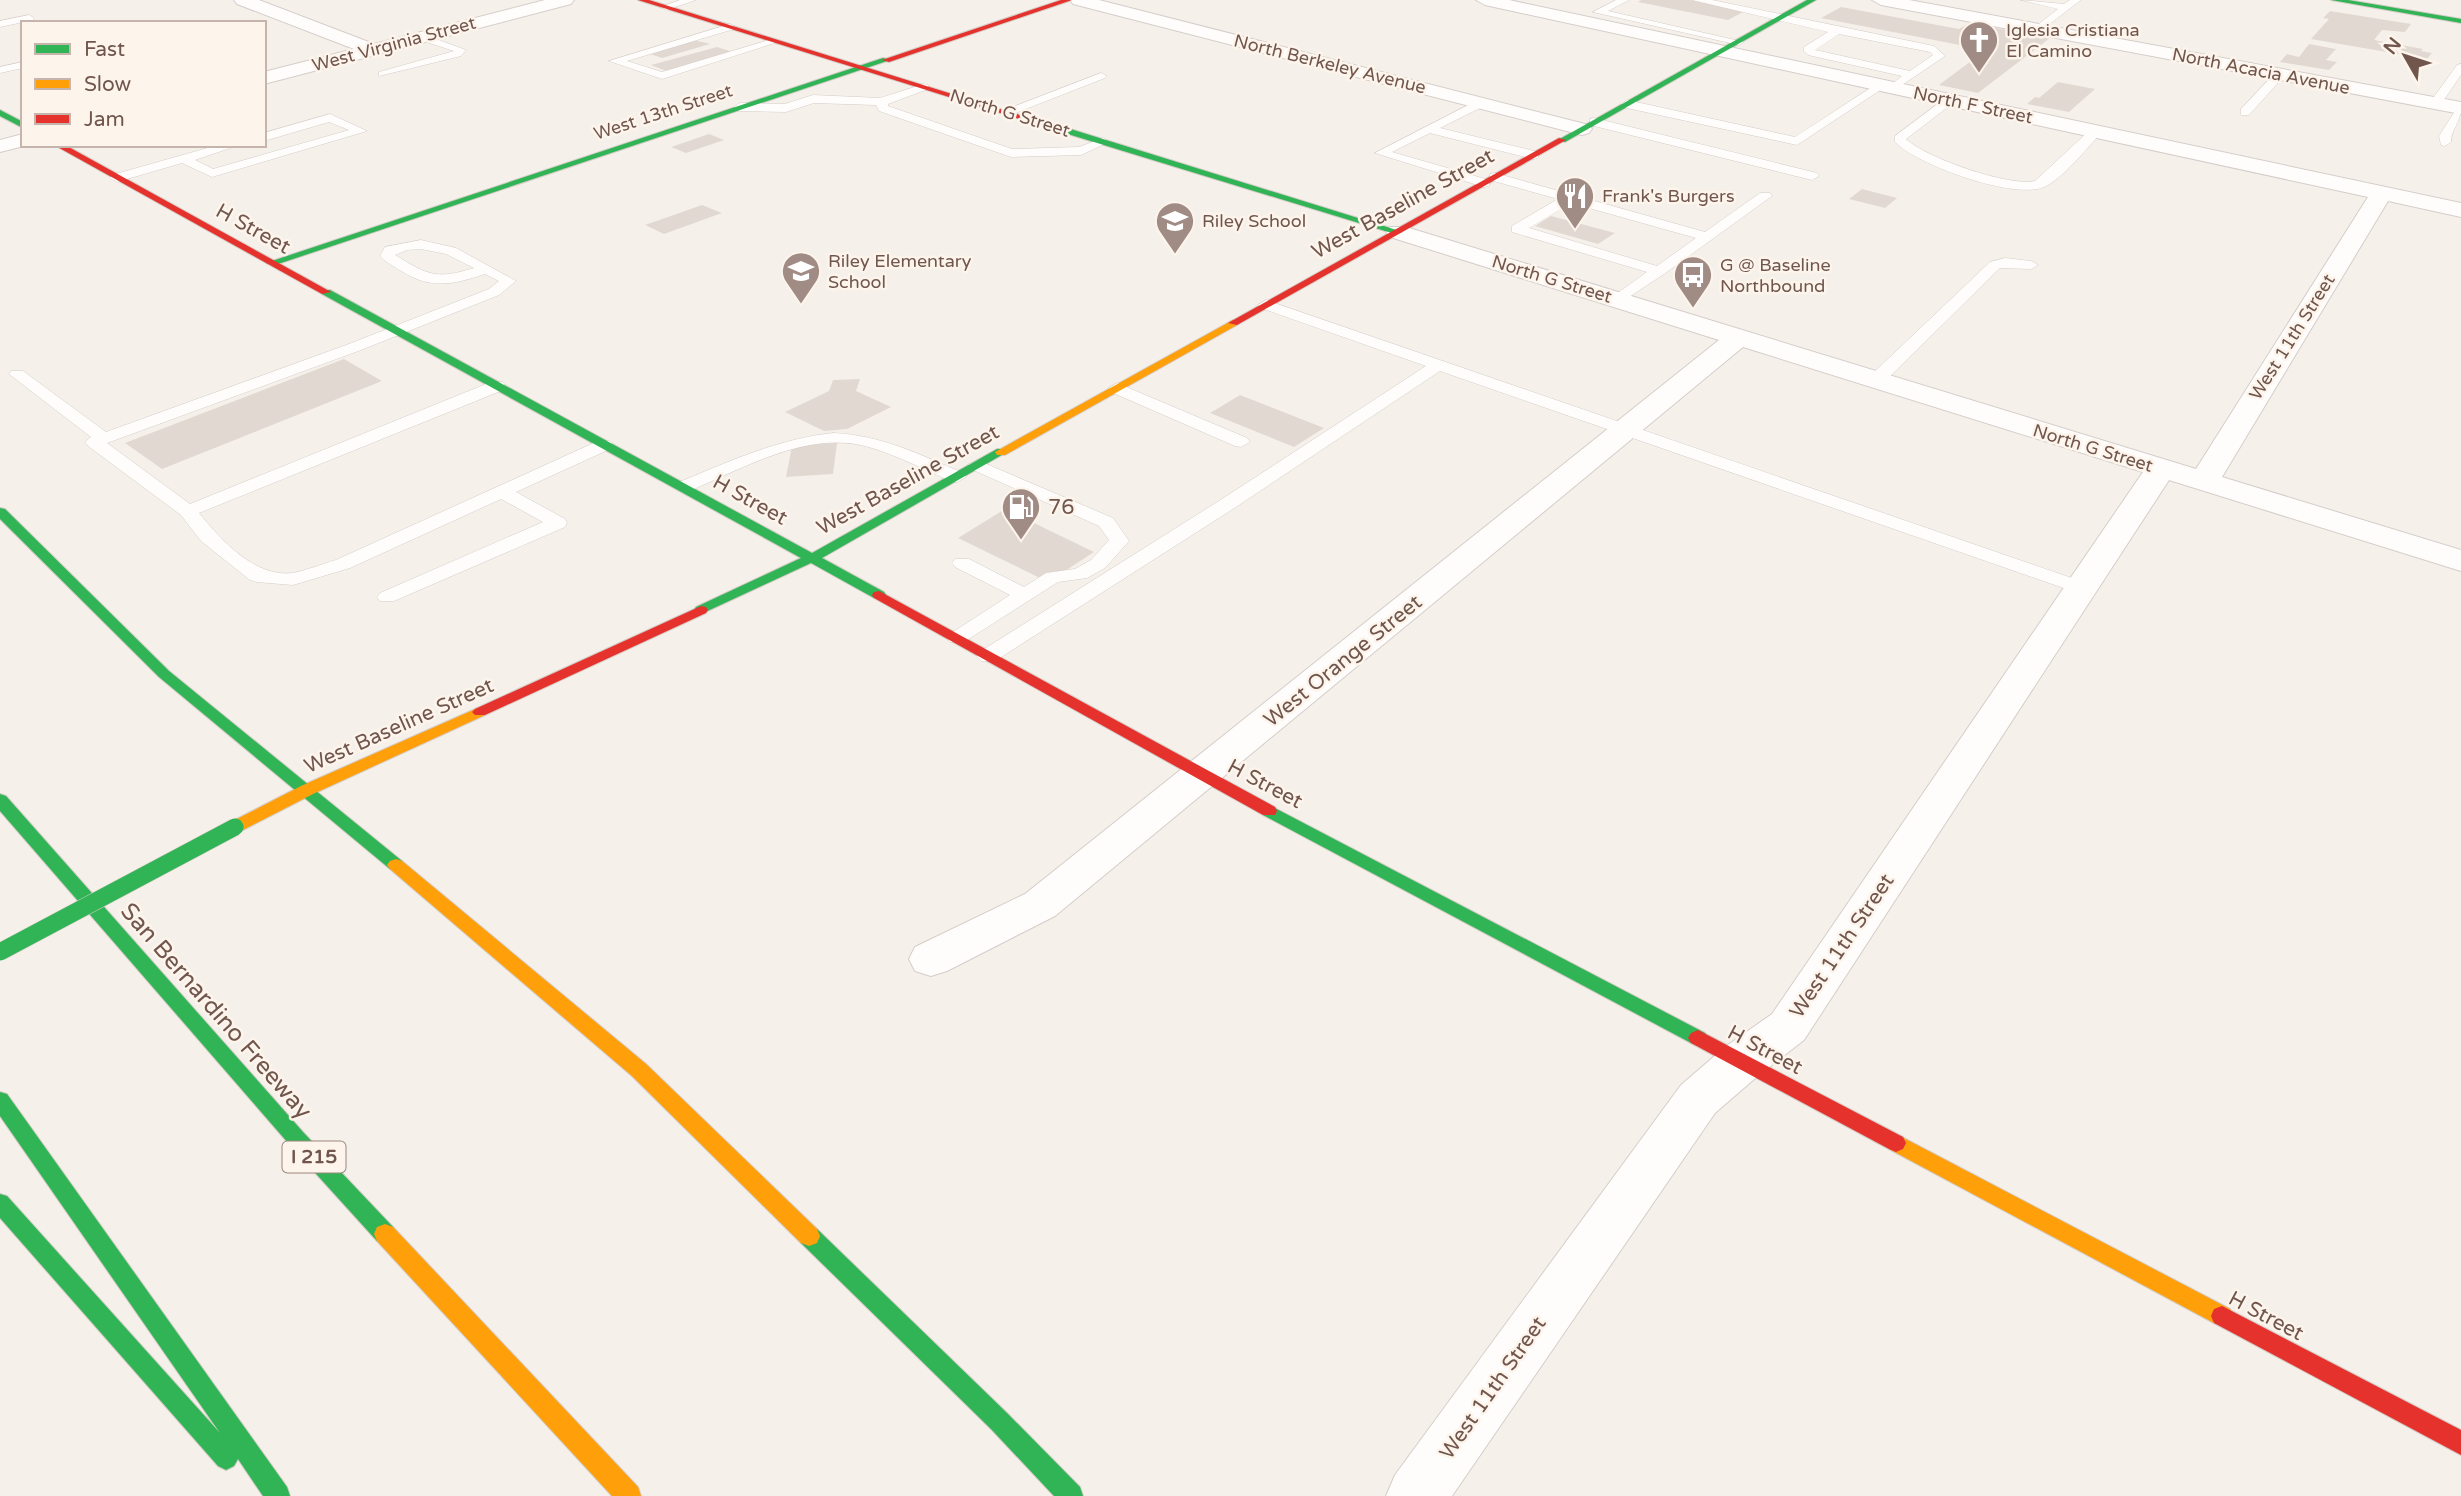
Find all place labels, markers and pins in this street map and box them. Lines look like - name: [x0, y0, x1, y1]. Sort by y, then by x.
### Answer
- church icon: Iglesia Cristiana El Camino: [1958, 19, 2000, 74]
- place label: Iglesia Cristiana El Camino: [2006, 19, 2140, 62]
- restaurant icon: Frank's Burgers: [1554, 175, 1596, 230]
- place label: Frank's Burgers: [1602, 185, 1735, 207]
- school or university icon: Riley School: [1154, 200, 1196, 255]
- place label: Riley School: [1202, 210, 1306, 232]
- school or university icon: Riley Elementary School: [780, 250, 822, 305]
- place label: Riley Elementary School: [828, 250, 972, 293]
- bus stop icon: G @ Baseline Northbound: [1672, 254, 1714, 309]
- place label: G @ Baseline Northbound: [1720, 254, 1831, 297]
- fuel station icon: 76: [1000, 486, 1042, 541]
- place label: 76: [1048, 495, 1074, 520]

